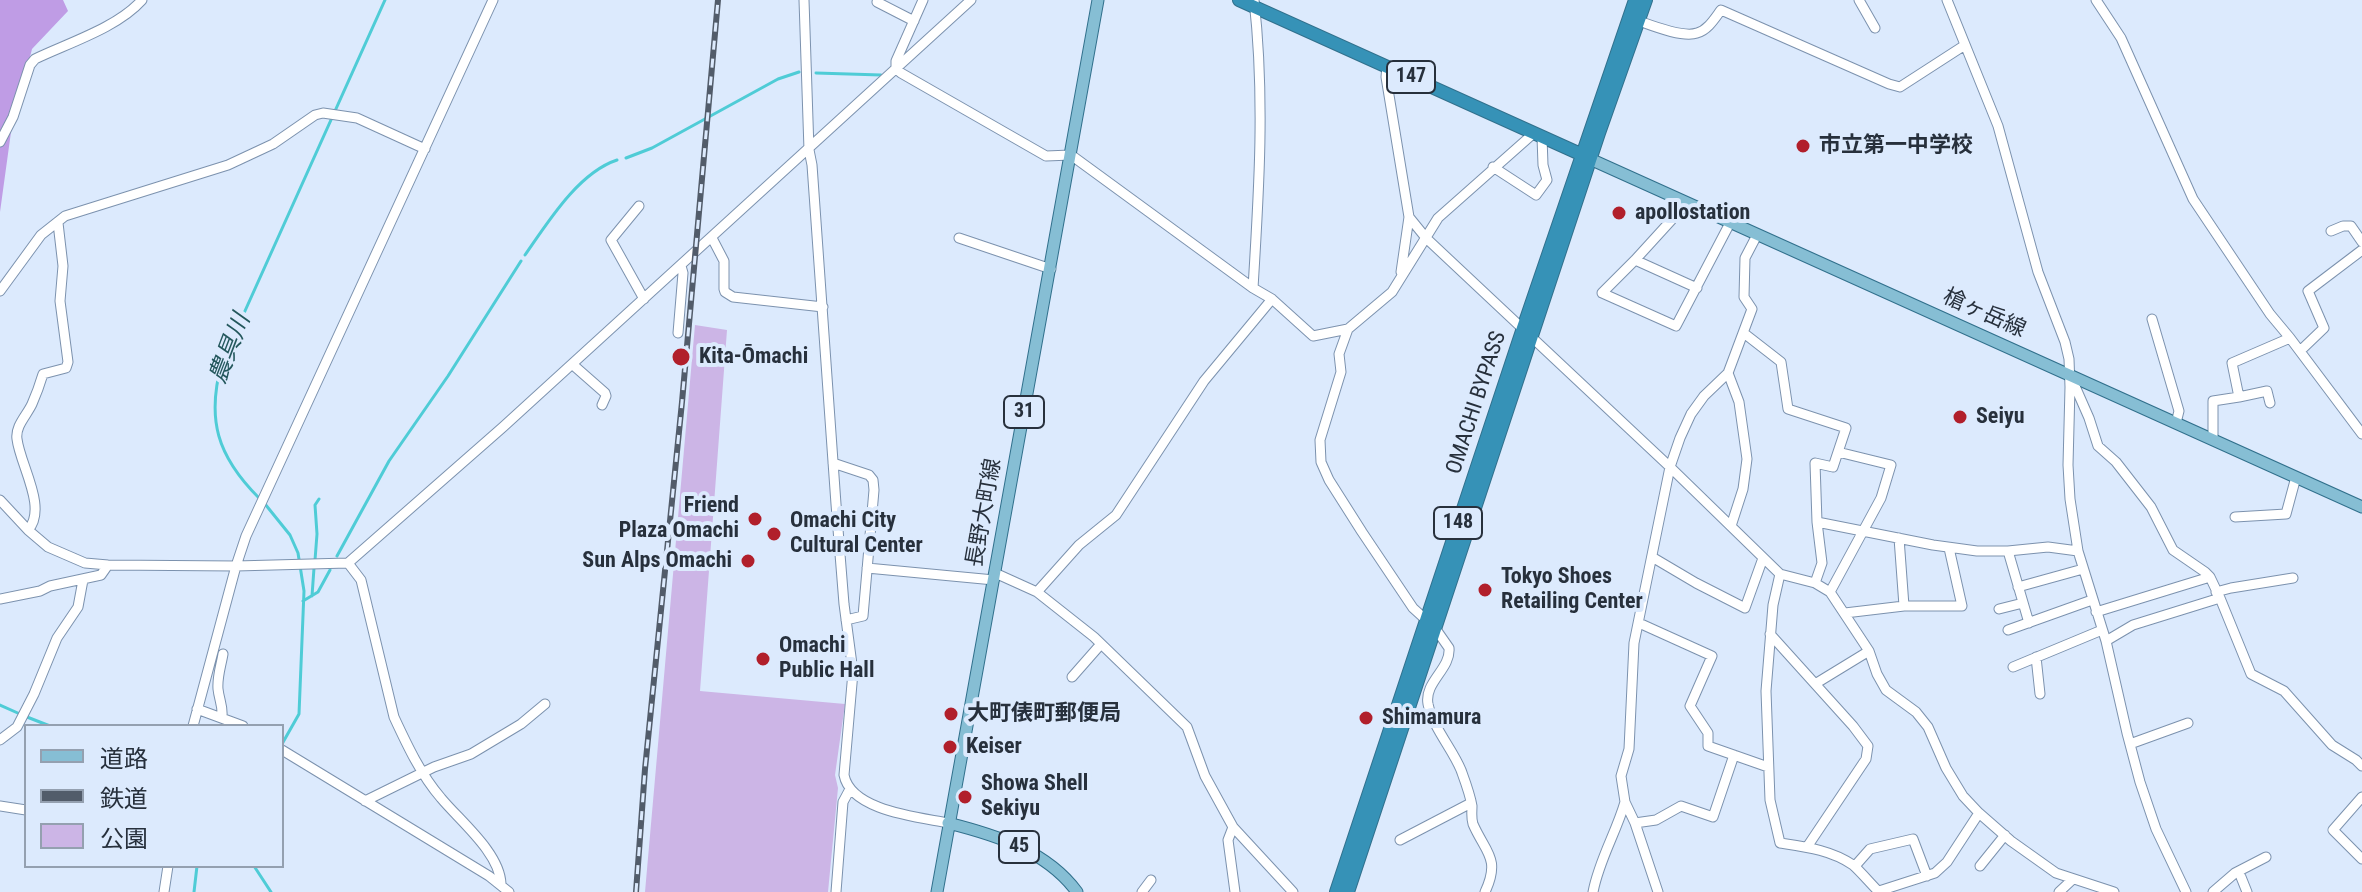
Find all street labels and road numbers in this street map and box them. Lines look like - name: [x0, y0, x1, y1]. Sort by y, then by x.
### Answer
- road number: 147: [1387, 61, 1435, 93]
- street label: 槍ヶ岳線: [1938, 284, 2030, 344]
- street label: OMACHI BYPASS: [1442, 328, 1512, 478]
- road number: 31: [1004, 396, 1044, 428]
- street label: 長野大町線: [962, 457, 1008, 569]
- road number: 148: [1434, 507, 1482, 539]
- road number: 45: [999, 831, 1039, 863]

